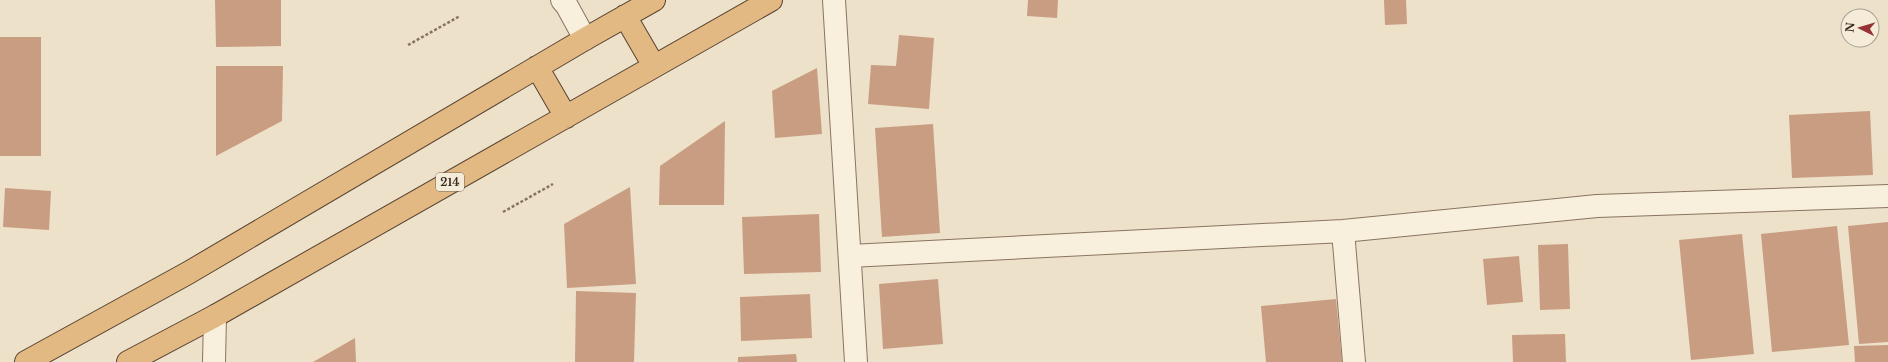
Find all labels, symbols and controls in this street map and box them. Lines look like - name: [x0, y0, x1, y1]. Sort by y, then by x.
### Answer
- north arrow: [1840, 8, 1880, 48]
- text: N: [1843, 21, 1858, 33]
- road number: 214: [436, 173, 464, 191]

